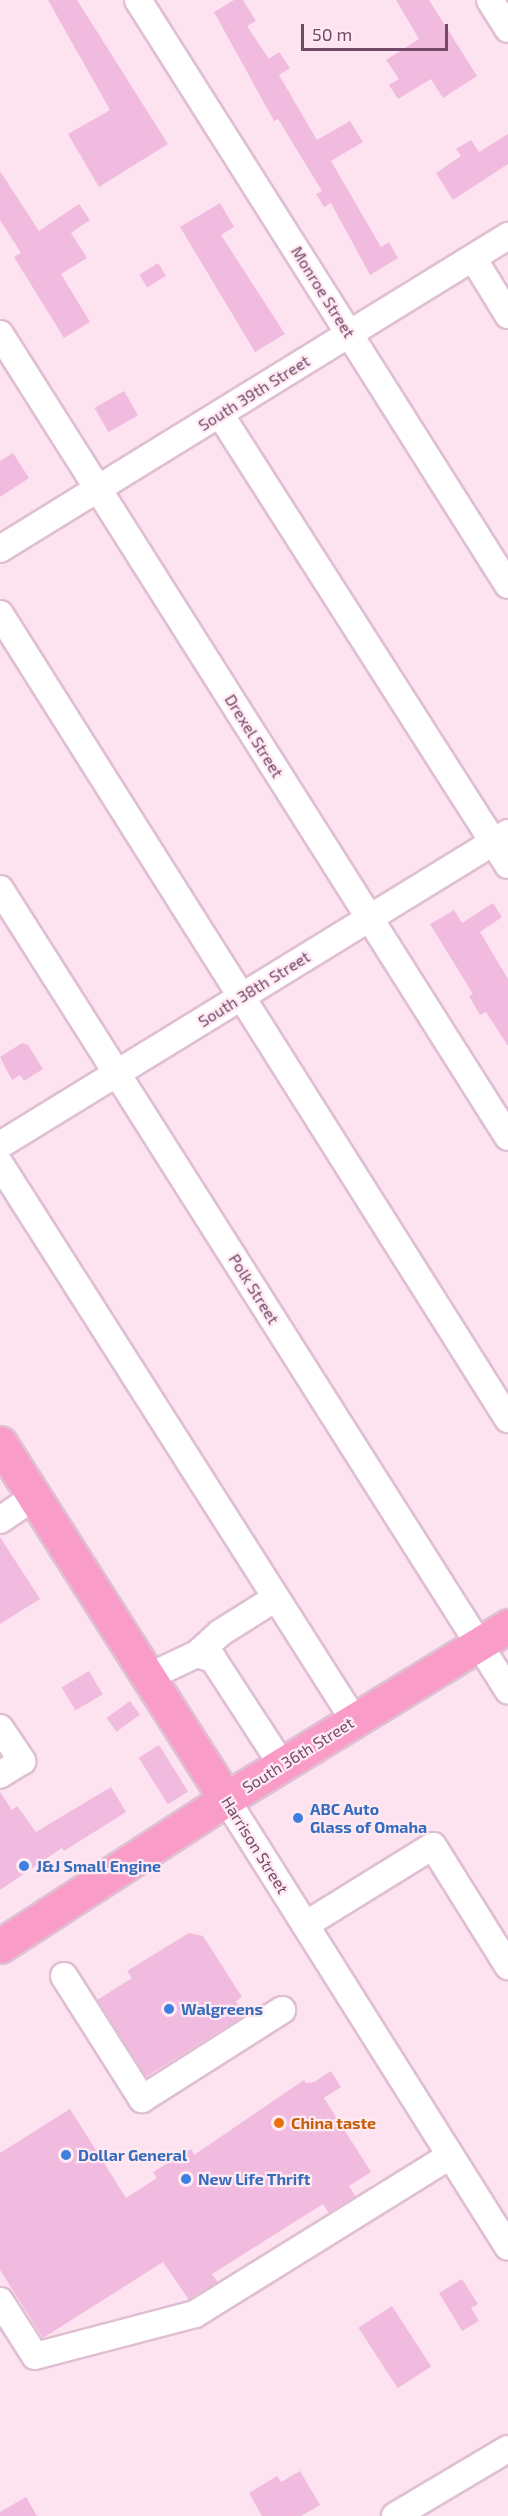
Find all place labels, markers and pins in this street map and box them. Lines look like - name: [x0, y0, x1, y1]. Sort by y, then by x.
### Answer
- place label: ABC Auto Glass of Omaha: [310, 1799, 427, 1837]
- marker: ABC Auto Glass of Omaha: [291, 1811, 305, 1825]
- place label: J&J Small Engine: [36, 1856, 161, 1876]
- marker: J&J Small Engine: [17, 1859, 31, 1873]
- place label: Walgreens: [181, 1999, 263, 2019]
- marker: Walgreens: [162, 2002, 176, 2016]
- place label: China taste: [291, 2113, 376, 2133]
- marker: China taste: [272, 2116, 286, 2130]
- place label: Dollar General: [78, 2145, 187, 2165]
- marker: Dollar General: [59, 2148, 73, 2162]
- place label: New Life Thrift: [198, 2169, 311, 2189]
- marker: New Life Thrift: [179, 2172, 193, 2186]

